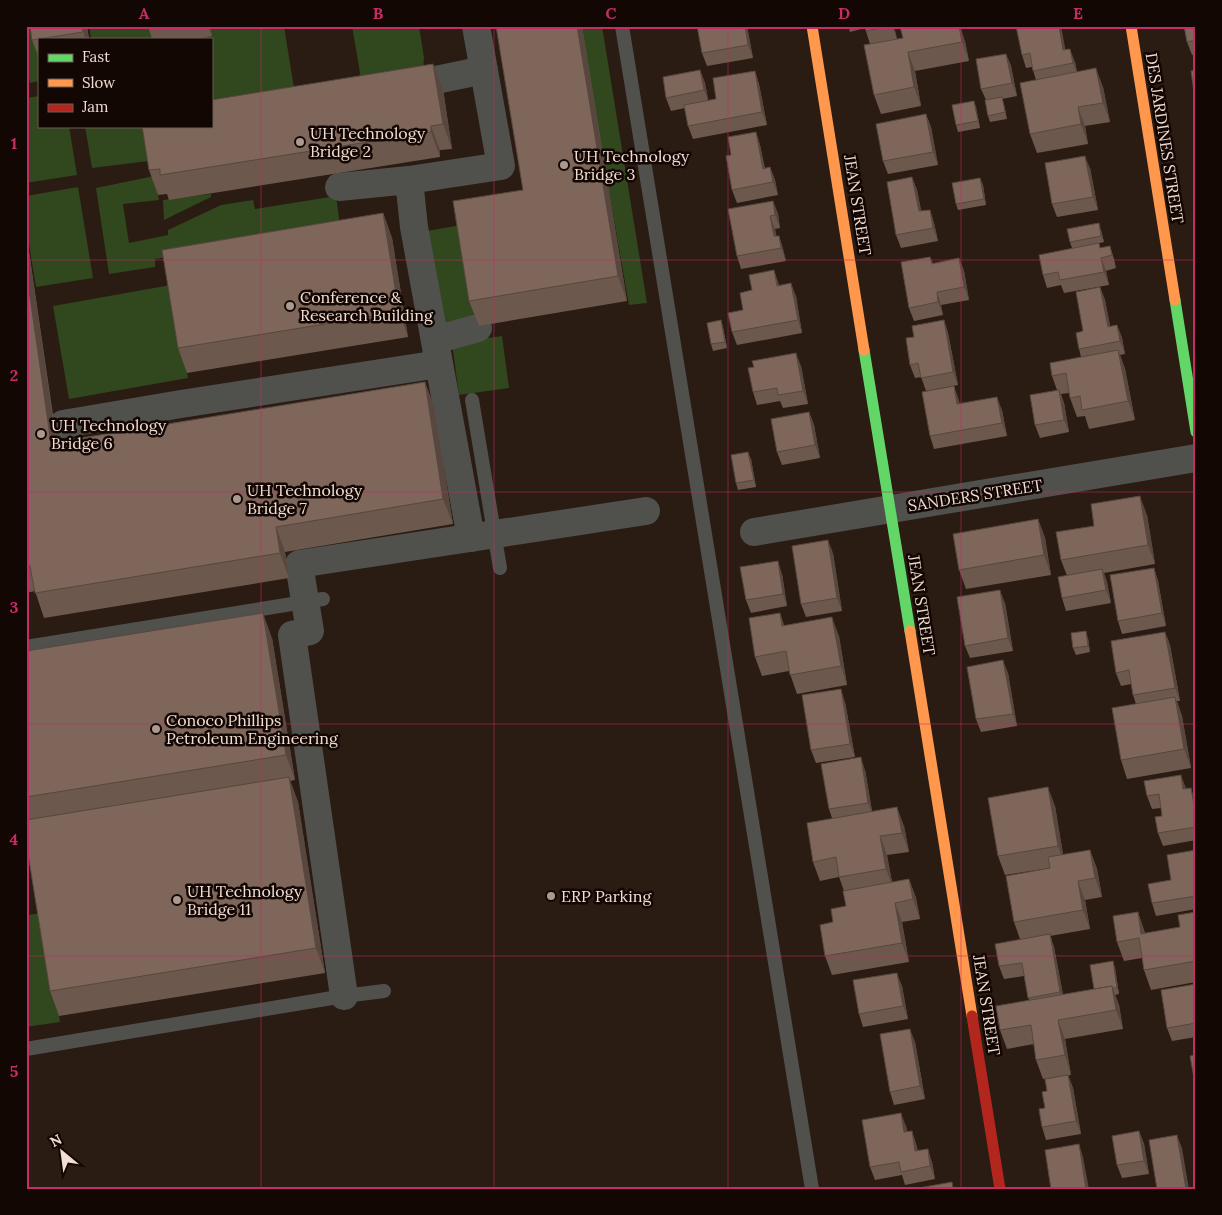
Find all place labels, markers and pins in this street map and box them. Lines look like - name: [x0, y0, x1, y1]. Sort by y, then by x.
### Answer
- place label: UH Technology Bridge 2: [310, 123, 426, 161]
- marker: UH Technology Bridge 2: [294, 136, 306, 148]
- place label: UH Technology Bridge 3: [574, 146, 690, 184]
- marker: UH Technology Bridge 3: [558, 159, 570, 171]
- place label: Conference & Research Building: [300, 287, 434, 325]
- marker: Conference & Research Building: [284, 300, 296, 312]
- place label: UH Technology Bridge 6: [51, 415, 167, 453]
- marker: UH Technology Bridge 6: [35, 428, 47, 440]
- place label: UH Technology Bridge 7: [247, 480, 363, 518]
- marker: UH Technology Bridge 7: [231, 493, 243, 505]
- place label: Conoco Phillips Petroleum Engineering: [166, 710, 339, 748]
- marker: Conoco Phillips Petroleum Engineering: [150, 723, 162, 735]
- place label: UH Technology Bridge 11: [187, 881, 303, 919]
- place label: ERP Parking: [561, 886, 652, 906]
- marker: ERP Parking: [545, 890, 557, 902]
- marker: UH Technology Bridge 11: [171, 894, 183, 906]

